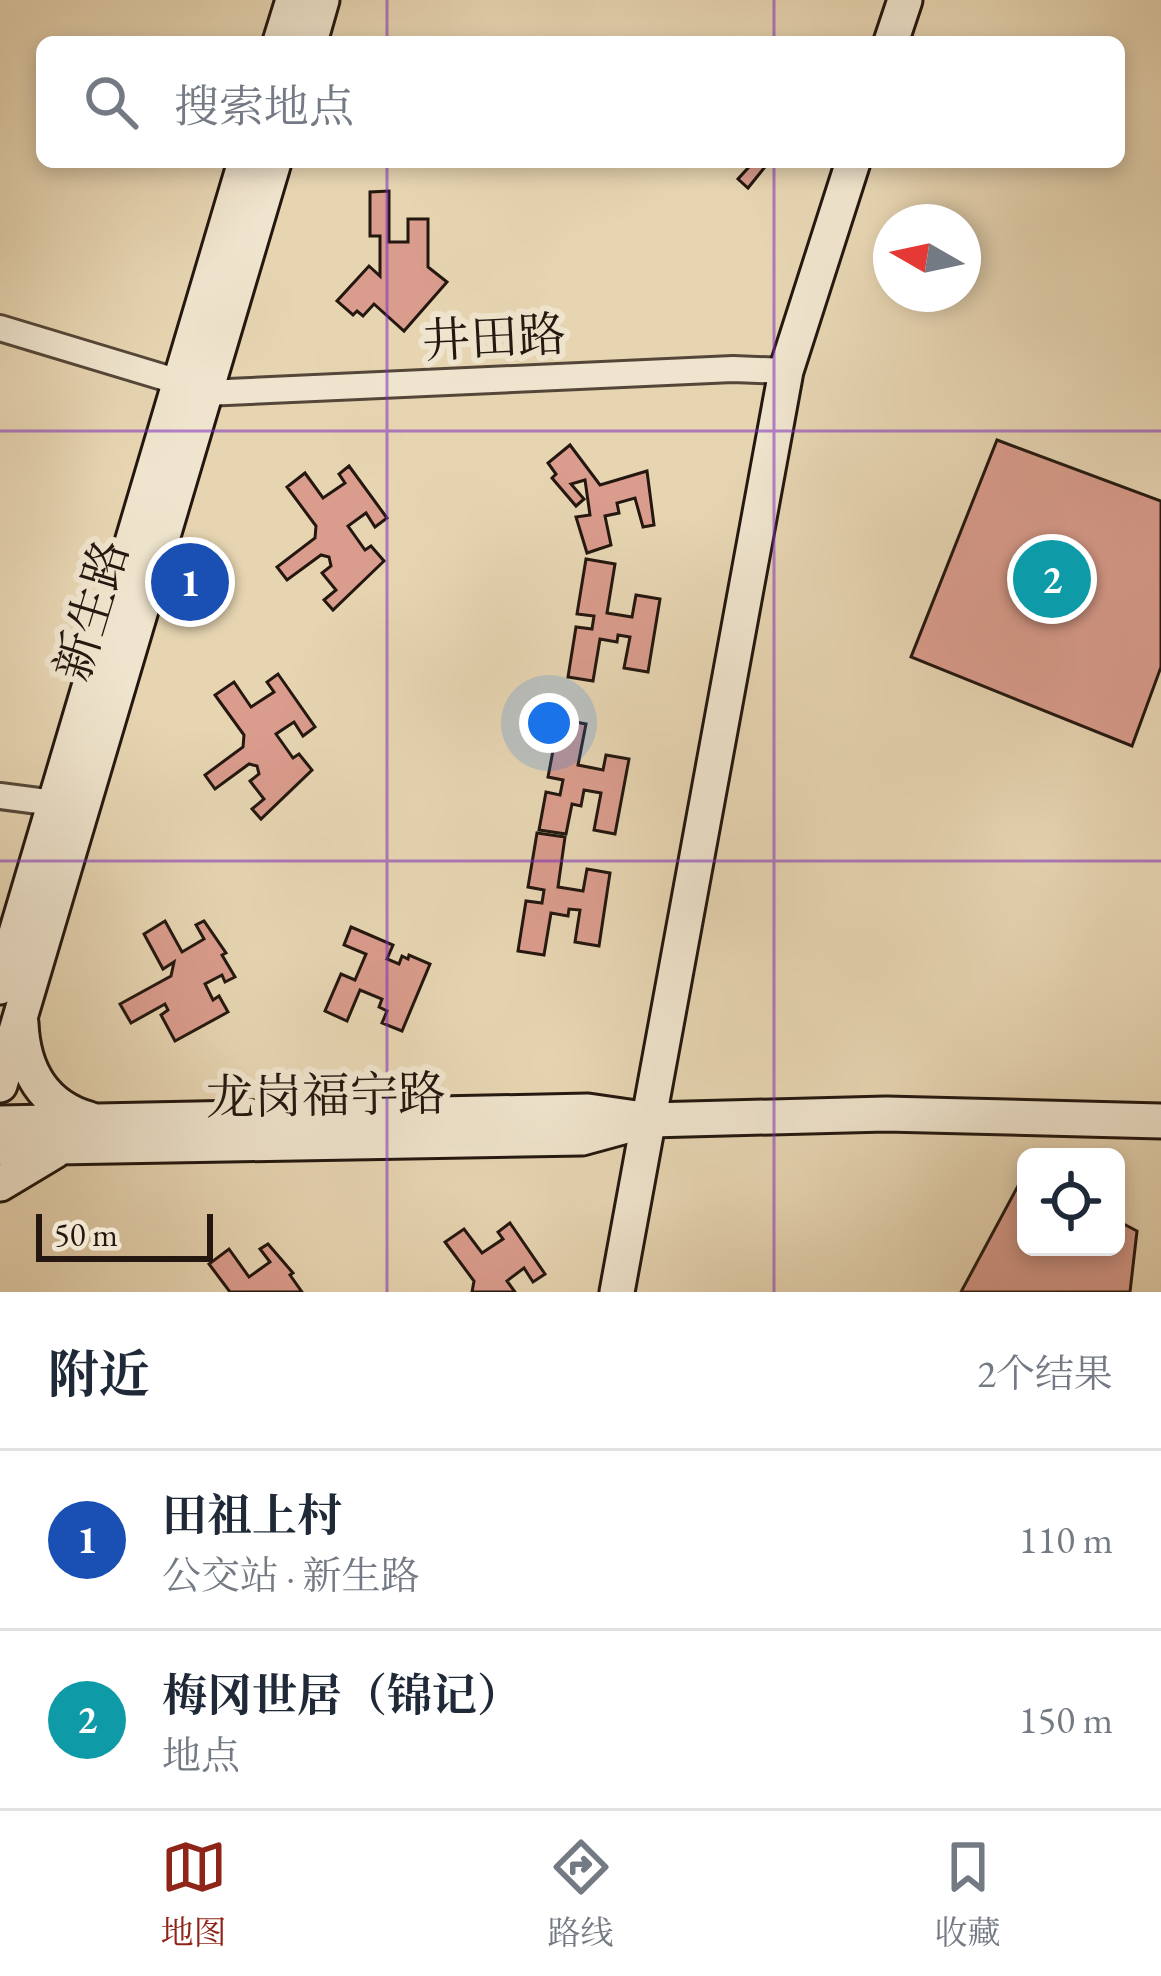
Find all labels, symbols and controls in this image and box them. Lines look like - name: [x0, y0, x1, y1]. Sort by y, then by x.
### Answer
- search box: [36, 36, 1125, 168]
- icon: search: [78, 69, 144, 135]
- text: 搜索地点: [174, 77, 354, 135]
- north arrow: [873, 204, 981, 312]
- street label: 井田路: [420, 302, 568, 372]
- street label: 新生路: [40, 532, 142, 688]
- pin: 2: [1013, 534, 1091, 624]
- pin: 1: [151, 537, 229, 627]
- your location: [519, 693, 579, 753]
- street label: 龙岗福宁路: [205, 1062, 447, 1128]
- map controls: [1017, 1148, 1125, 1256]
- button: locate: [1017, 1148, 1125, 1256]
- scale bar: [36, 1208, 213, 1261]
- text: 50 m: [54, 1213, 118, 1256]
- text: 附近: [48, 1341, 150, 1407]
- text: 2个结果: [977, 1348, 1113, 1399]
- text: 田祖上村: [162, 1486, 342, 1544]
- text: 1: [77, 1514, 97, 1565]
- text: 110 m: [1019, 1514, 1113, 1565]
- text: 公交站 · 新生路: [162, 1550, 419, 1601]
- text: 梅冈世居（锦记）: [162, 1666, 522, 1724]
- text: 2: [77, 1694, 97, 1745]
- text: 150 m: [1019, 1694, 1113, 1745]
- text: 地点: [162, 1730, 240, 1781]
- tab: 地图: [161, 1834, 227, 1954]
- tab: 路线: [548, 1834, 614, 1954]
- tab: 收藏: [935, 1834, 1001, 1954]

